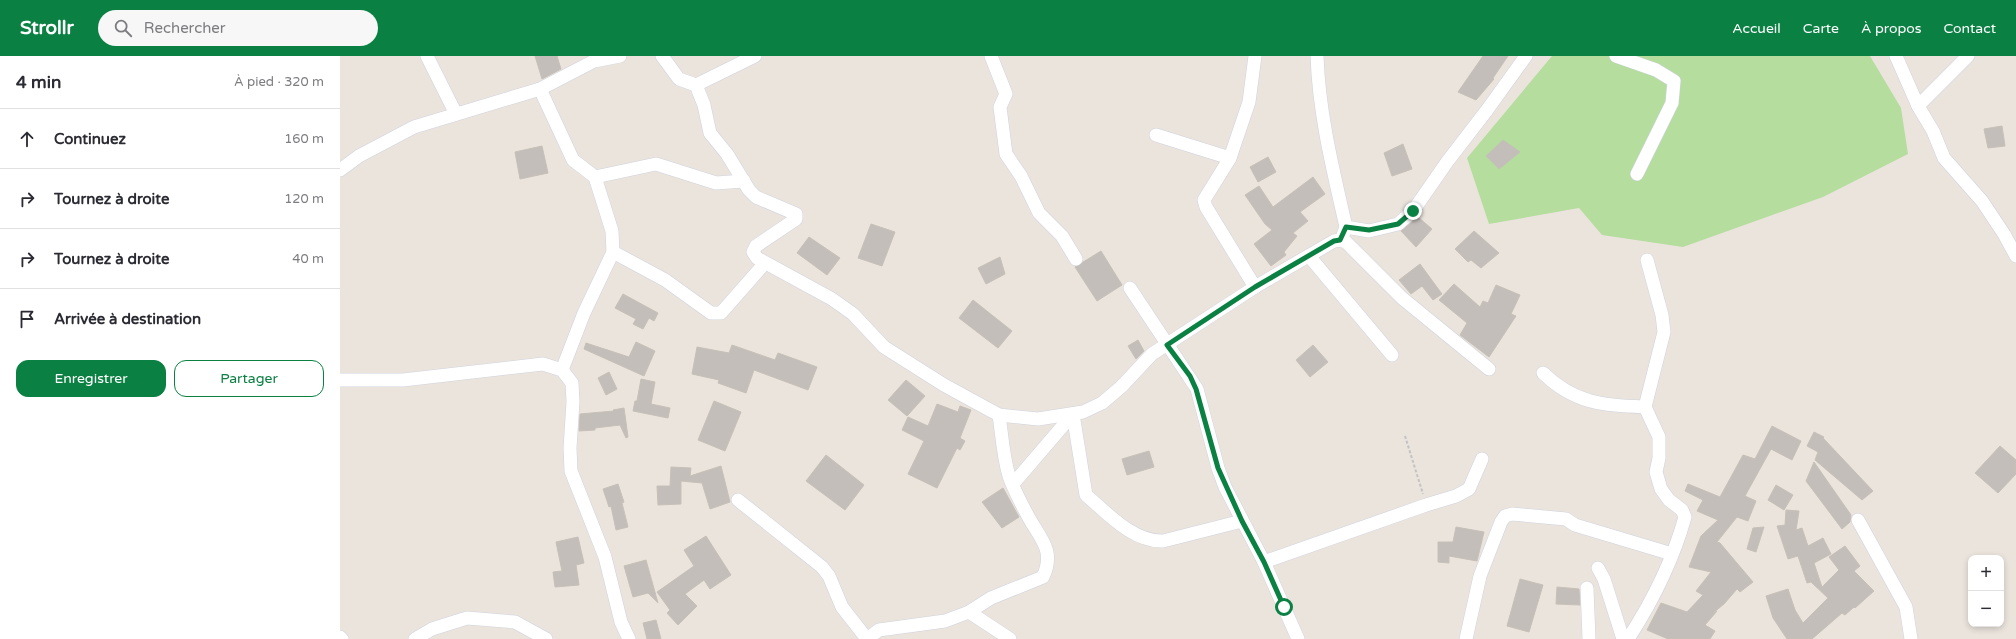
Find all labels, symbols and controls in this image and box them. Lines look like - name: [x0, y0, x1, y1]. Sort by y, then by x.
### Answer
- search box: [98, 10, 378, 46]
- text: Strollr: [20, 17, 74, 39]
- icon: search: [112, 17, 134, 39]
- text: Rechercher: [144, 19, 226, 37]
- text: Accueil: [1732, 20, 1781, 37]
- text: Carte: [1803, 20, 1839, 37]
- text: À propos: [1861, 20, 1922, 37]
- text: Contact: [1944, 20, 1996, 37]
- text: 4 min: [16, 72, 61, 93]
- text: À pied · 320 m: [234, 74, 324, 90]
- icon: ahead: [16, 128, 38, 150]
- text: Continuez: [54, 130, 126, 148]
- text: 160 m: [284, 131, 324, 147]
- icon: right: [16, 188, 38, 210]
- text: Tournez à droite: [54, 190, 169, 208]
- text: 120 m: [284, 191, 324, 207]
- route end: [1404, 202, 1422, 220]
- icon: right: [16, 248, 38, 270]
- text: Tournez à droite: [54, 250, 169, 268]
- text: 40 m: [292, 251, 324, 267]
- icon: arrive: [16, 308, 38, 330]
- text: Arrivée à destination: [54, 310, 201, 328]
- button: Enregistrer: [16, 360, 166, 397]
- button: Partager: [174, 360, 324, 397]
- map controls: [1968, 555, 2004, 627]
- button: +: [1968, 555, 2004, 591]
- button: −: [1968, 591, 2004, 627]
- route start: [1275, 598, 1293, 616]

